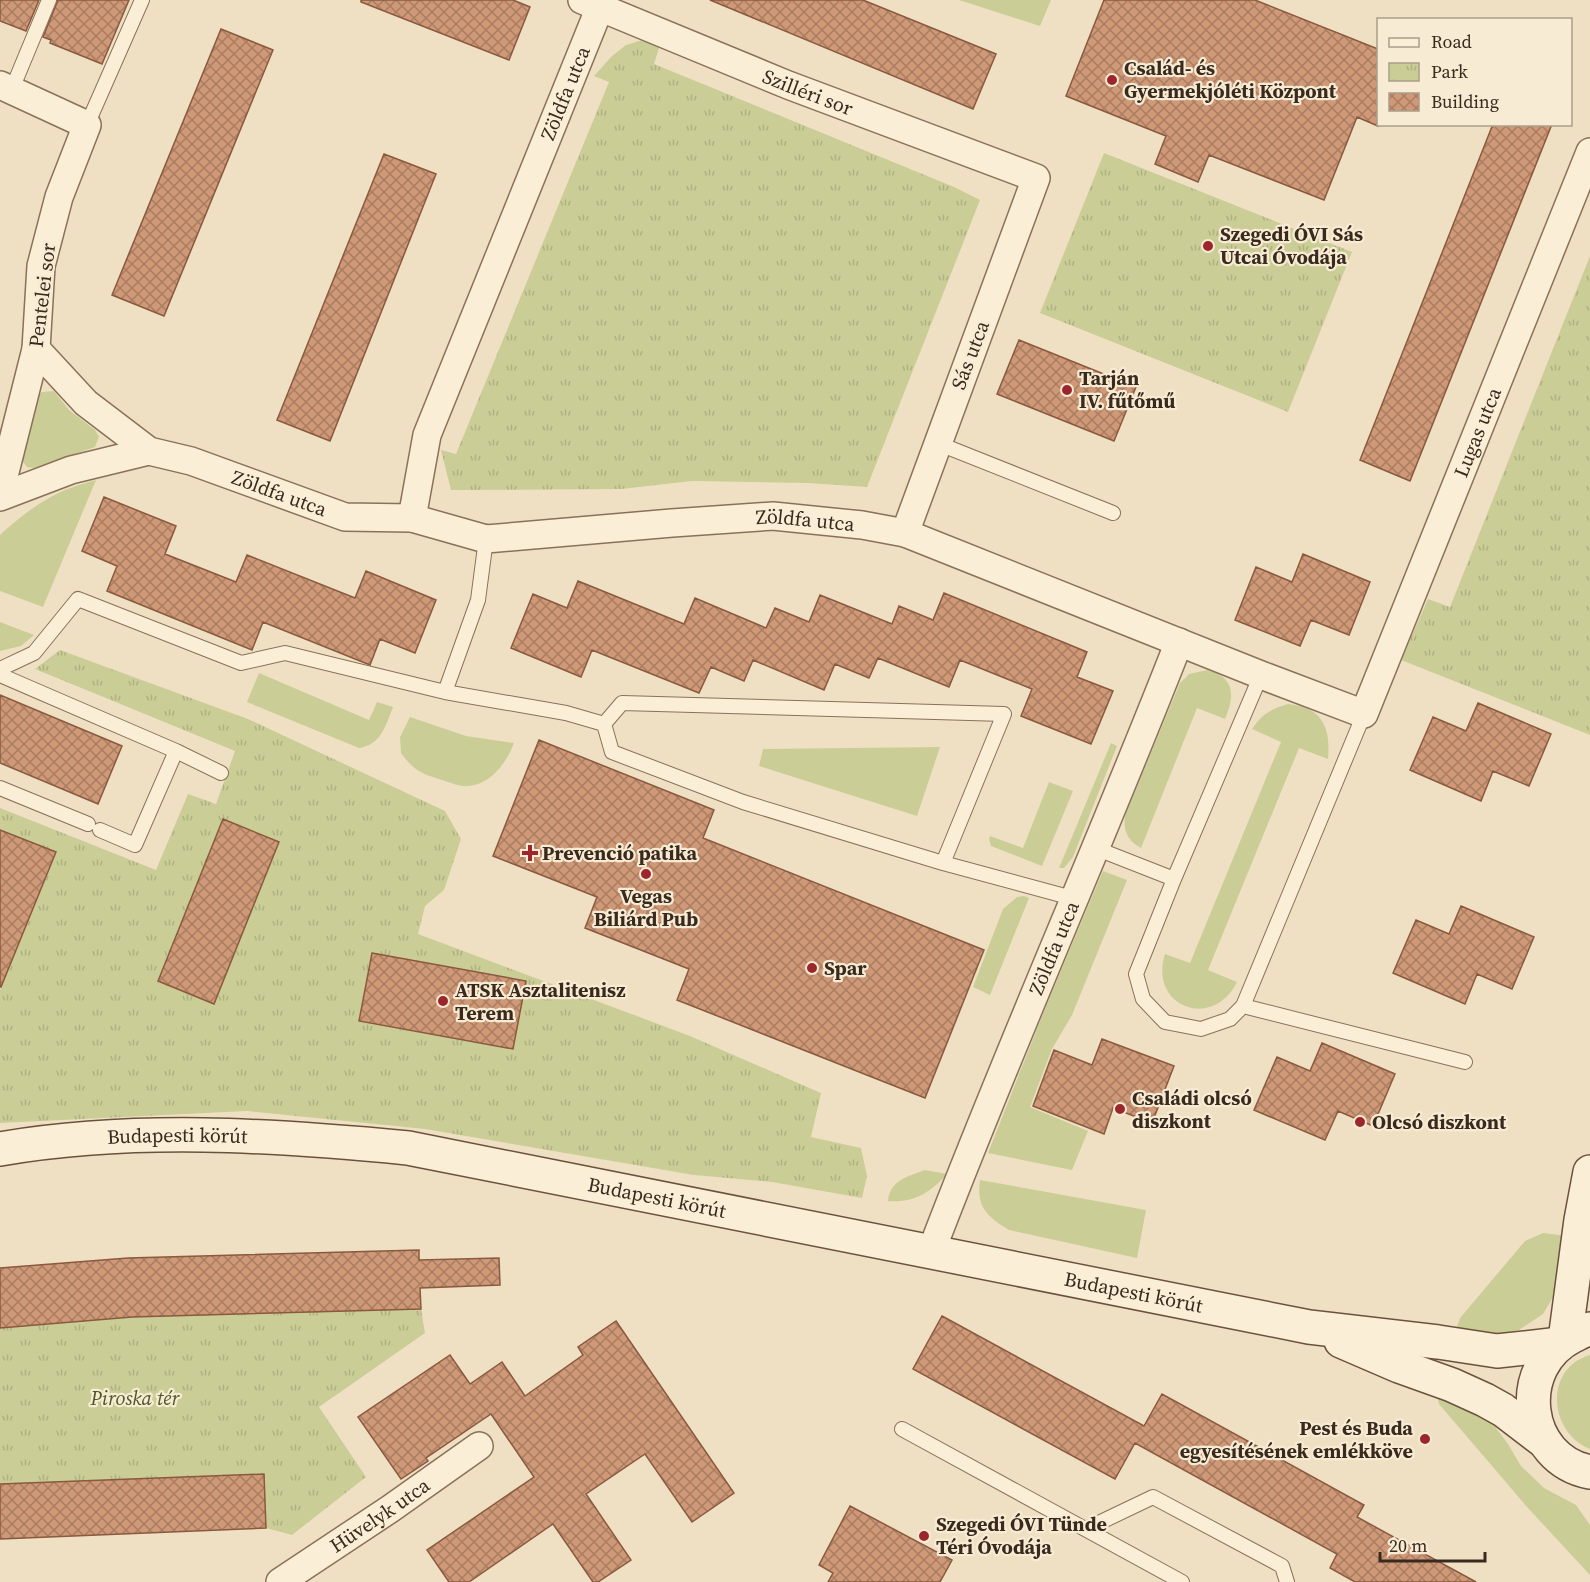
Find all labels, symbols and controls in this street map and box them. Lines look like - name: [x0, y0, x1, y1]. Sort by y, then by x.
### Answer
- legend: [1377, 18, 1572, 126]
- text: Road: [1431, 29, 1472, 54]
- street label: Zöldfa utca: [534, 41, 597, 144]
- place label: Család- és Gyermekjóléti Központ: [1124, 54, 1337, 105]
- text: Park: [1431, 59, 1468, 84]
- street label: Szilléri sor: [758, 62, 858, 122]
- marker: Család- és Gyermekjóléti Központ: [1105, 73, 1119, 87]
- text: Building: [1431, 89, 1499, 114]
- place label: Szegedi ÓVI Sás Utcai Óvodája: [1220, 220, 1363, 271]
- marker: Szegedi ÓVI Sás Utcai Óvodája: [1201, 239, 1215, 253]
- street label: Pentelei sor: [22, 241, 62, 349]
- street label: Sás utca: [944, 316, 996, 394]
- place label: Tarján IV. fűtőmű: [1079, 364, 1175, 415]
- street label: Lugas utca: [1447, 382, 1508, 481]
- marker: Tarján IV. fűtőmű: [1060, 383, 1074, 397]
- street label: Zöldfa utca: [228, 463, 332, 524]
- street label: Zöldfa utca: [755, 502, 857, 538]
- place label: Prevenció patika: [542, 839, 697, 867]
- marker: Prevenció patika: [523, 846, 537, 860]
- marker: Vegas Biliárd Pub: [639, 867, 653, 881]
- place label: Vegas Biliárd Pub: [594, 882, 698, 933]
- street label: Zöldfa utca: [1022, 896, 1086, 999]
- place label: Spar: [824, 954, 867, 982]
- marker: Spar: [805, 961, 819, 975]
- place label: ATSK Asztalitenisz Terem: [455, 976, 625, 1027]
- marker: ATSK Asztalitenisz Terem: [436, 994, 450, 1008]
- place label: Családi olcsó diszkont: [1132, 1084, 1252, 1135]
- marker: Családi olcsó diszkont: [1113, 1102, 1127, 1116]
- place label: Olcsó diszkont: [1372, 1108, 1507, 1136]
- marker: Olcsó diszkont: [1353, 1115, 1367, 1129]
- street label: Budapesti körút: [106, 1121, 248, 1151]
- street label: Budapesti körút: [585, 1170, 729, 1225]
- street label: Budapesti körút: [1062, 1265, 1206, 1320]
- park label: Piroska tér: [90, 1384, 180, 1412]
- place label: Pest és Buda egyesítésének emlékköve: [1180, 1414, 1413, 1465]
- marker: Pest és Buda egyesítésének emlékköve: [1418, 1432, 1432, 1446]
- street label: Hüvelyk utca: [324, 1471, 436, 1559]
- place label: Szegedi ÓVI Tünde Téri Óvodája: [936, 1510, 1107, 1561]
- scale bar: [1380, 1525, 1485, 1563]
- marker: Szegedi ÓVI Tünde Téri Óvodája: [917, 1529, 931, 1543]
- text: 20 m: [1389, 1533, 1427, 1558]

